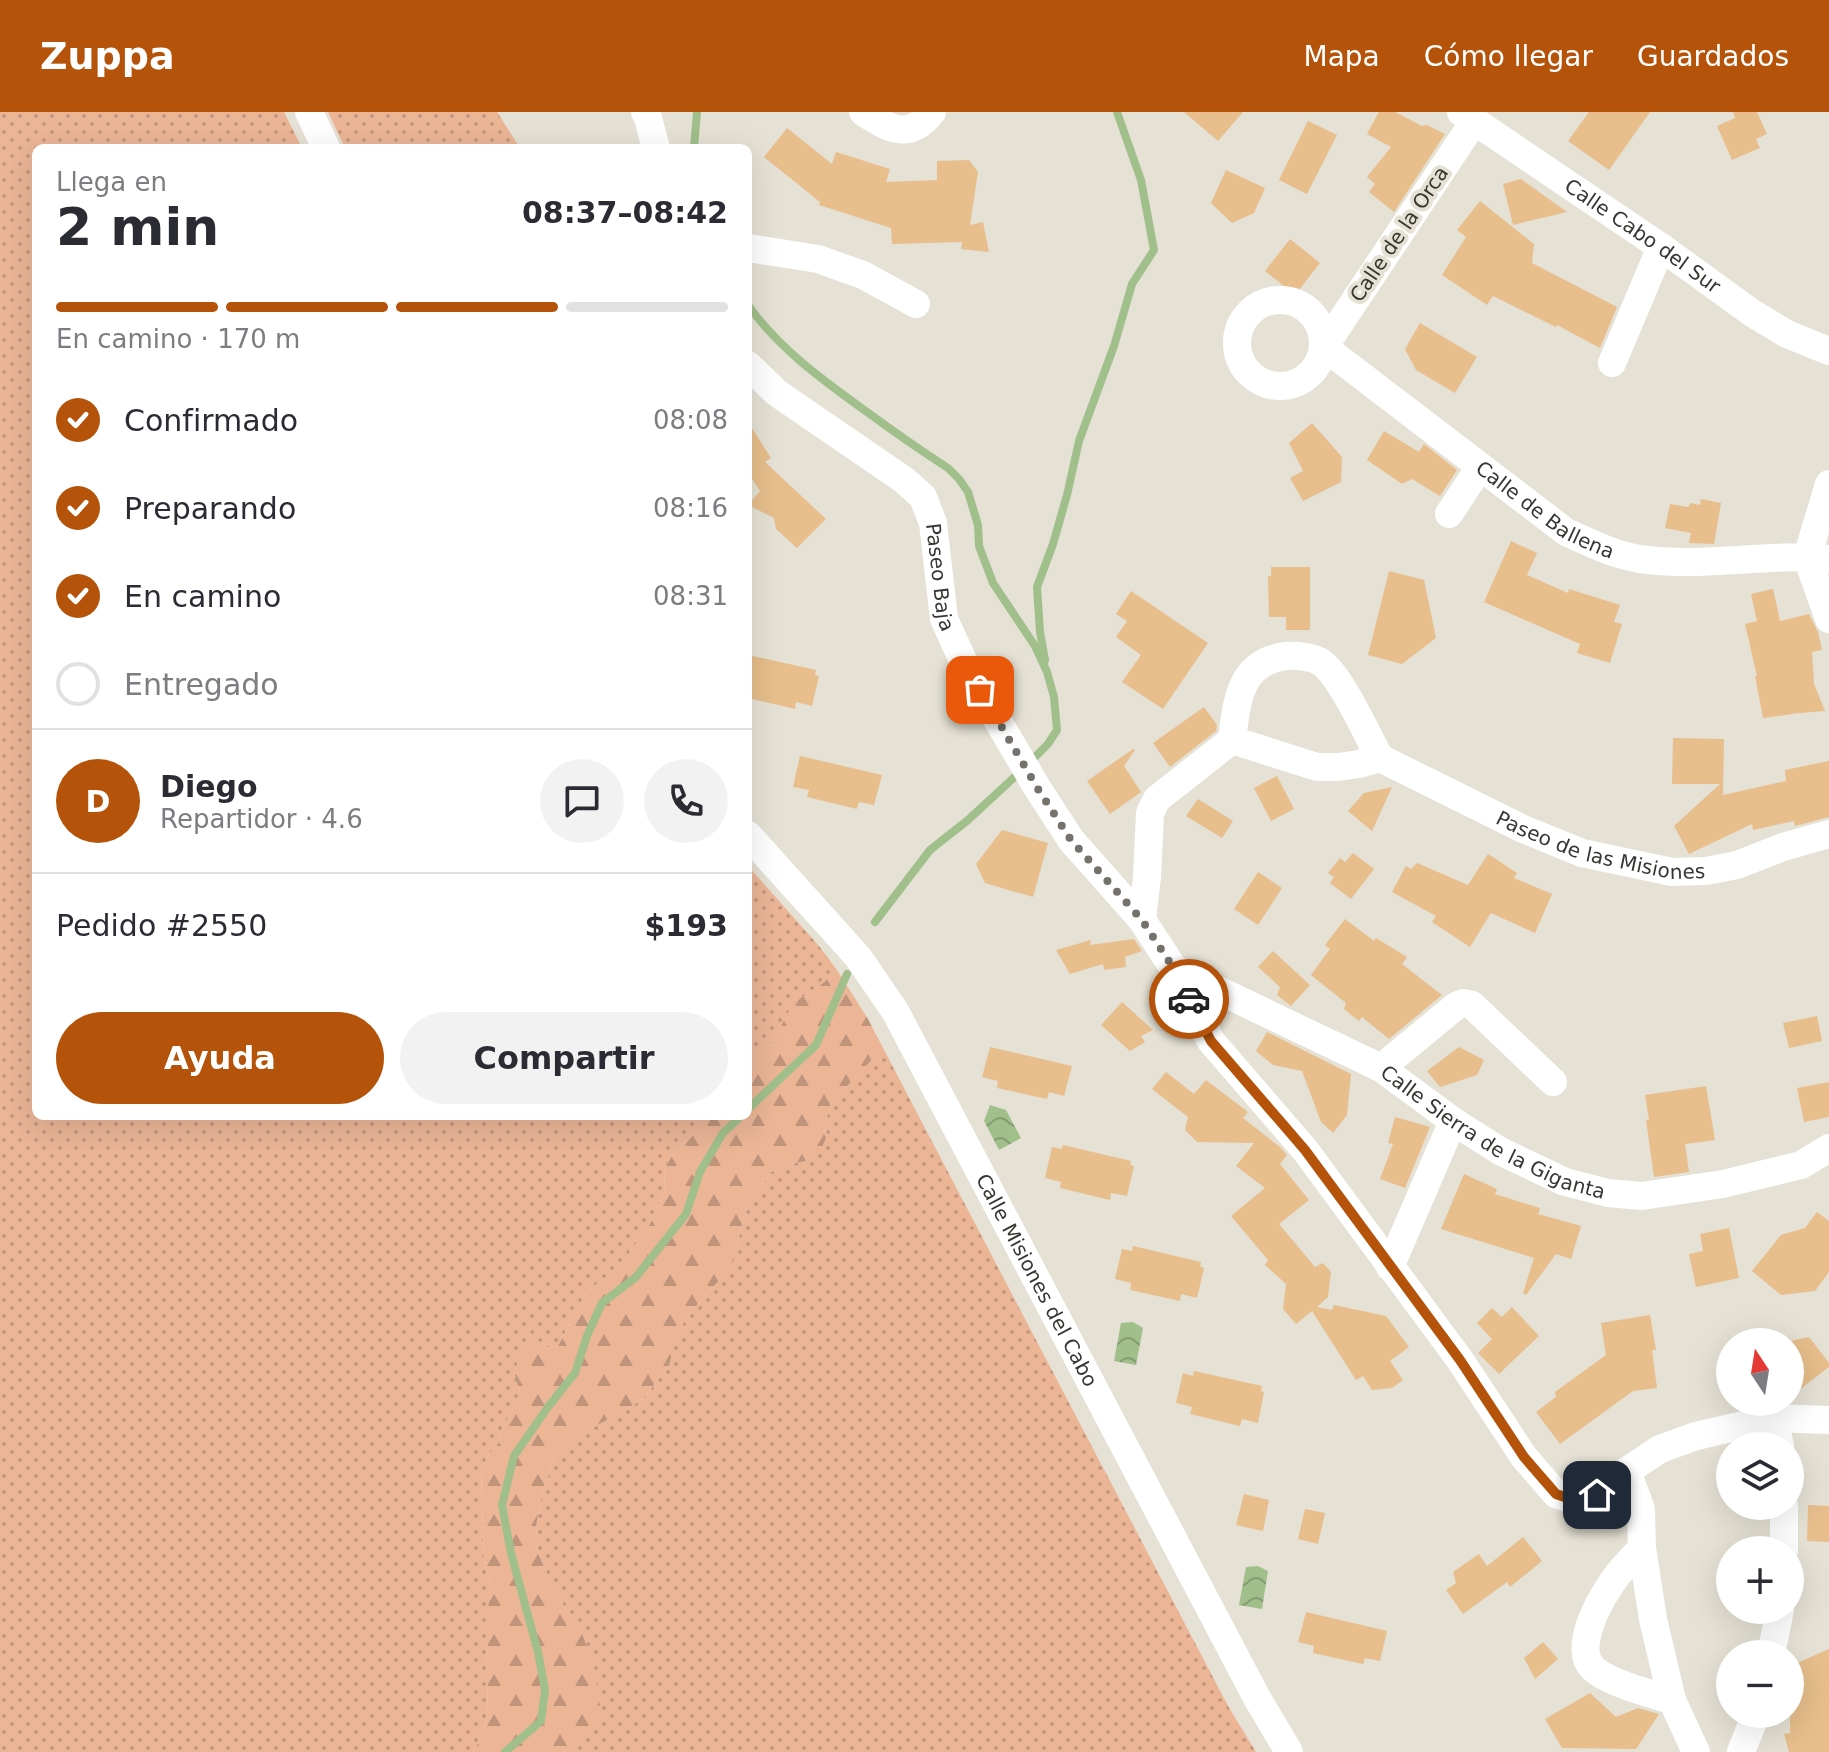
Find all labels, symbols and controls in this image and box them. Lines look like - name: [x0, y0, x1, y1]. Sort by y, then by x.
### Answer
- text: Zuppa: [40, 34, 175, 78]
- text: Mapa: [1303, 40, 1380, 73]
- text: Cómo llegar: [1424, 40, 1593, 73]
- text: Guardados: [1637, 40, 1789, 73]
- street label: Calle de la Orca: [1345, 162, 1453, 306]
- text: Llega en: [56, 167, 167, 197]
- street label: Calle Cabo del Sur: [1560, 174, 1726, 299]
- text: 08:37–08:42: [522, 195, 728, 230]
- text: 2 min: [56, 197, 219, 257]
- text: En camino · 170 m: [56, 324, 300, 354]
- icon: check: [56, 398, 100, 442]
- text: Confirmado: [124, 403, 298, 438]
- text: 08:08: [653, 405, 728, 435]
- street label: Calle de Ballena: [1471, 456, 1618, 564]
- icon: check: [56, 486, 100, 530]
- text: Preparando: [124, 491, 296, 526]
- text: 08:16: [653, 493, 728, 523]
- street label: Paseo Baja: [921, 522, 960, 635]
- icon: check: [56, 574, 100, 618]
- text: En camino: [124, 579, 281, 614]
- text: 08:31: [653, 581, 728, 611]
- pin: [946, 656, 1014, 724]
- text: Entregado: [124, 667, 279, 702]
- icon: bag: [958, 668, 1002, 712]
- button: chat: [540, 759, 624, 843]
- button: phone: [644, 759, 728, 843]
- text: Diego: [160, 769, 258, 804]
- text: D: [86, 784, 110, 819]
- text: Repartidor · 4.6: [160, 804, 363, 834]
- street label: Paseo de las Misiones: [1492, 806, 1706, 884]
- text: Pedido #2550: [56, 908, 267, 943]
- text: $193: [645, 908, 728, 943]
- courier: [1149, 959, 1229, 1039]
- icon: car: [1167, 977, 1211, 1021]
- button: Ayuda: [56, 1012, 384, 1104]
- button: Compartir: [400, 1012, 728, 1104]
- street label: Calle Sierra de la Giganta: [1376, 1060, 1608, 1204]
- street label: Calle Misiones del Cabo: [971, 1170, 1103, 1391]
- north arrow: [1716, 1328, 1804, 1416]
- map controls: [1716, 1328, 1804, 1728]
- button: layers: [1716, 1432, 1804, 1520]
- pin: [1563, 1461, 1631, 1529]
- icon: home: [1575, 1473, 1619, 1517]
- button: +: [1716, 1536, 1804, 1624]
- button: −: [1716, 1640, 1804, 1728]

